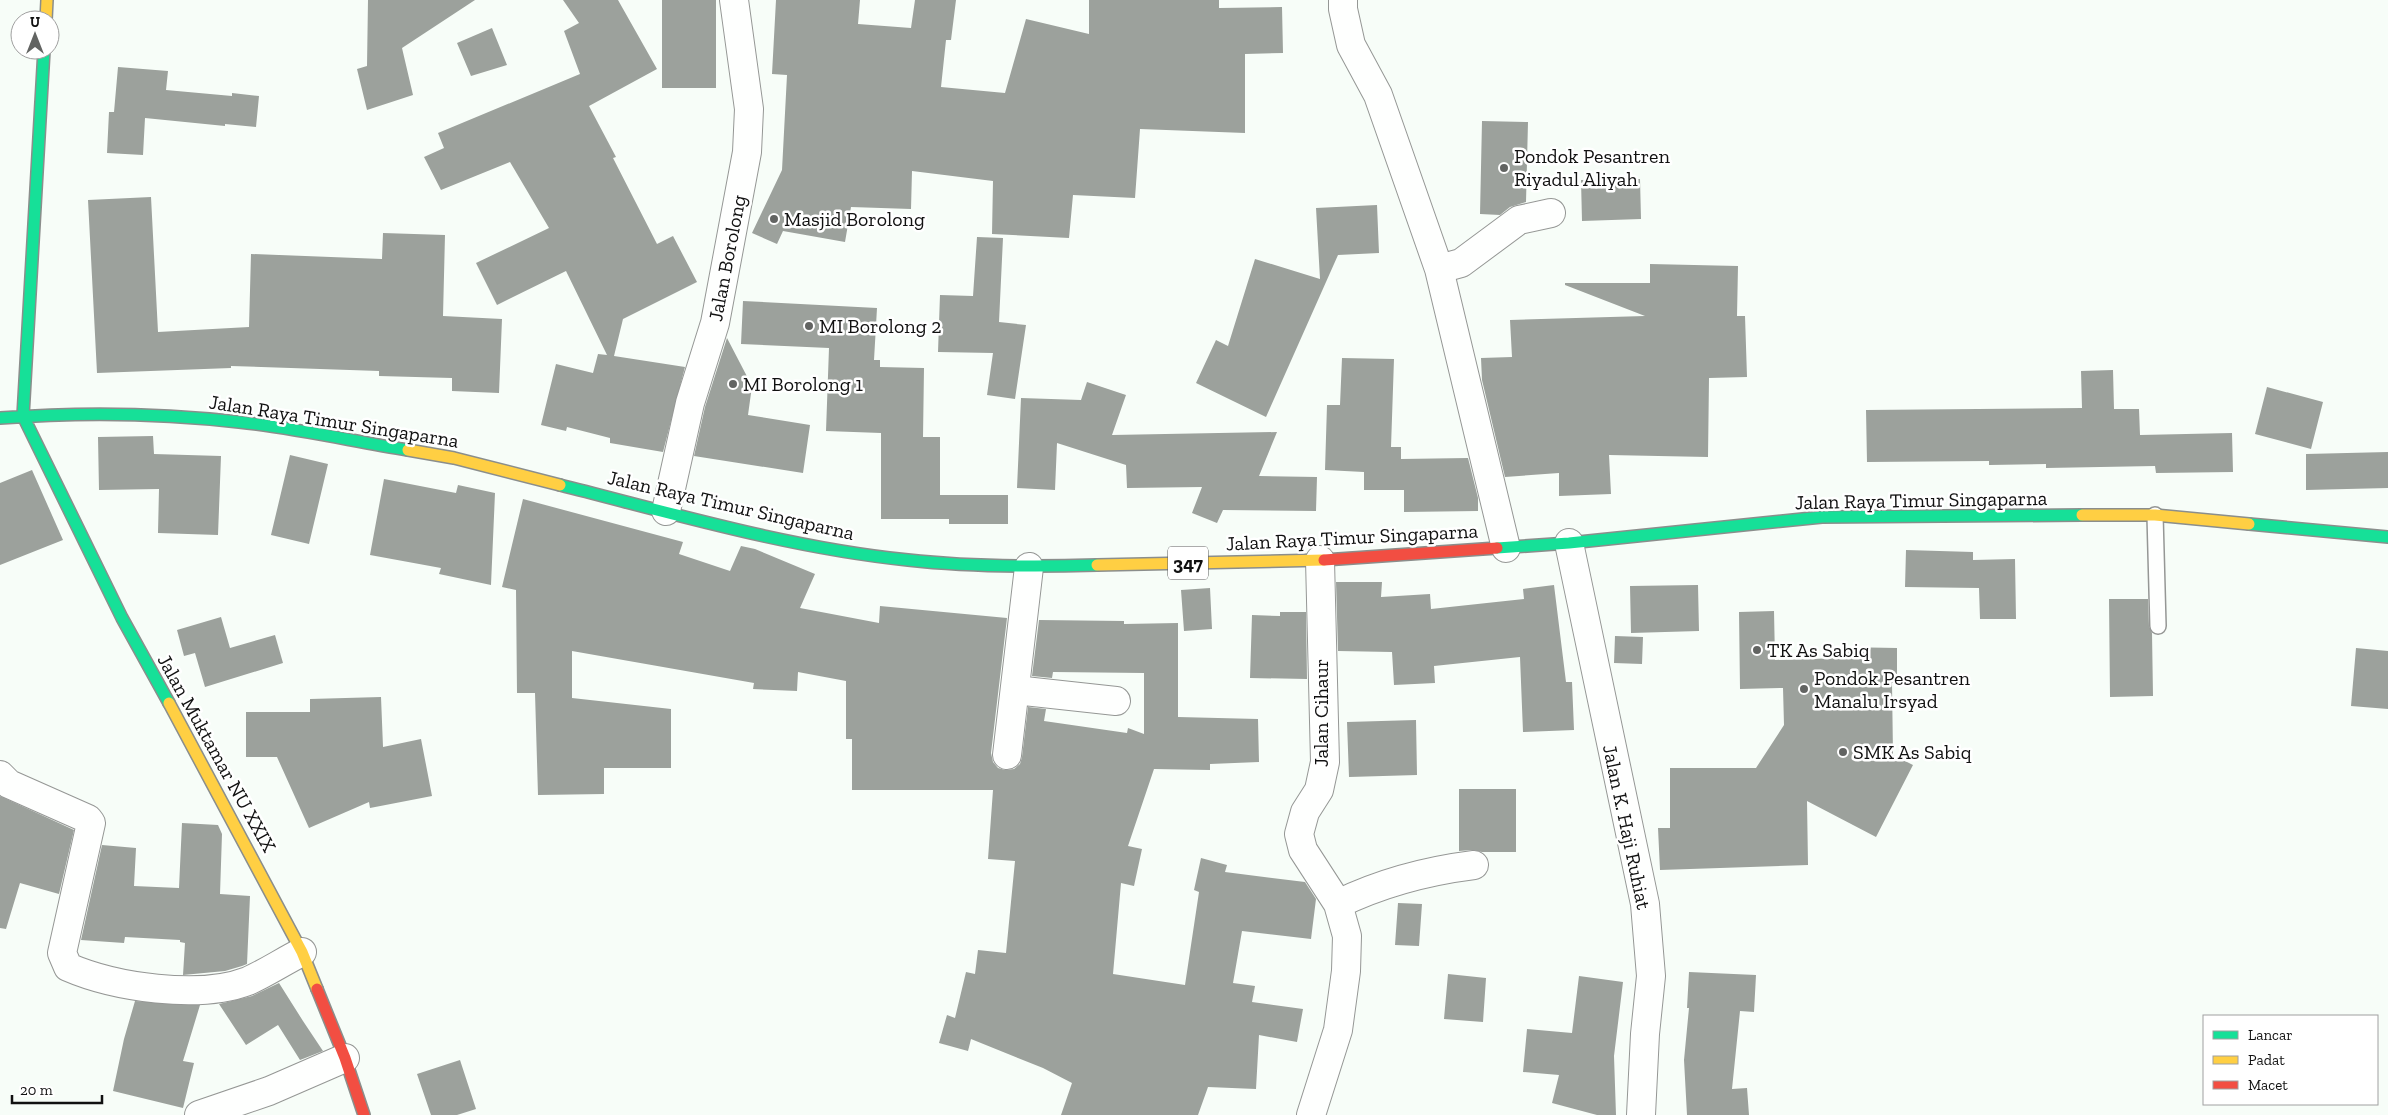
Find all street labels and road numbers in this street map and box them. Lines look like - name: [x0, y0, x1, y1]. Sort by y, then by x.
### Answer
- street label: Jalan Borolong: [703, 193, 751, 323]
- street label: Jalan Raya Timur Singaparna: [207, 389, 461, 453]
- street label: Jalan Raya Timur Singaparna: [605, 465, 857, 545]
- street label: Jalan Raya Timur Singaparna: [1795, 486, 2048, 514]
- street label: Jalan Raya Timur Singaparna: [1225, 518, 1479, 556]
- road number: 347: [1168, 546, 1208, 580]
- street label: Jalan Muktamar NU XXIX: [153, 650, 282, 856]
- street label: Jalan Cihaur: [1309, 659, 1333, 767]
- street label: Jalan K. Haji Ruhiat: [1598, 742, 1656, 912]

